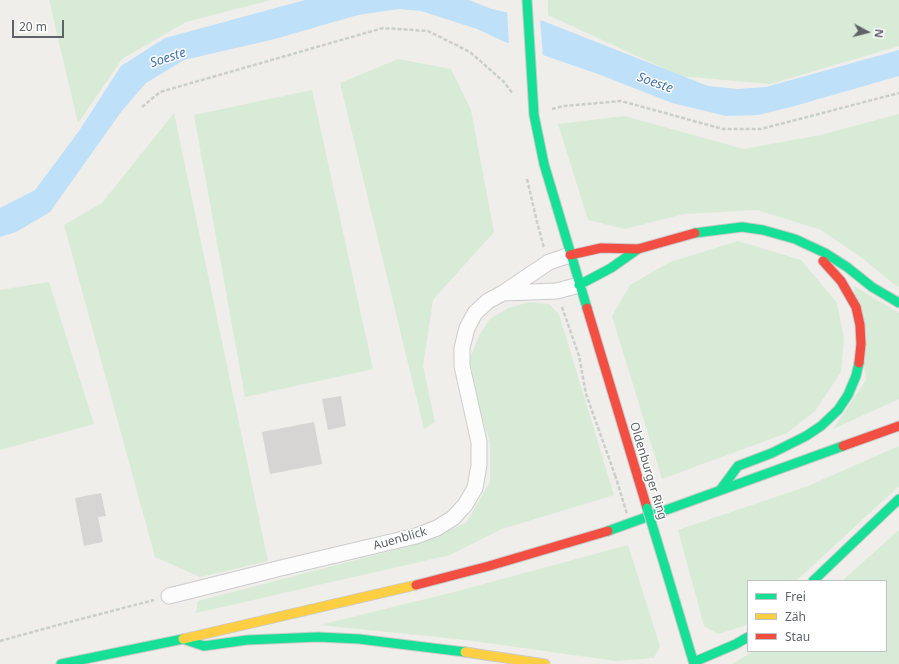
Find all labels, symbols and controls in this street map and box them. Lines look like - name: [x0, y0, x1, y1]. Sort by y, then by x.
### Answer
- scale bar: [14, 12, 66, 38]
- north arrow: [847, 12, 887, 52]
- text: 20 m: [19, 18, 47, 35]
- text: N: [871, 28, 887, 39]
- water label: Soeste: [148, 45, 188, 71]
- water label: Soeste: [635, 69, 675, 97]
- street label: Oldenburger Ring: [626, 420, 670, 522]
- street label: Auenblick: [372, 524, 428, 554]
- legend: [747, 580, 887, 652]
- text: Frei: [785, 588, 806, 605]
- text: Zäh: [785, 608, 806, 625]
- text: Stau: [785, 628, 810, 645]

